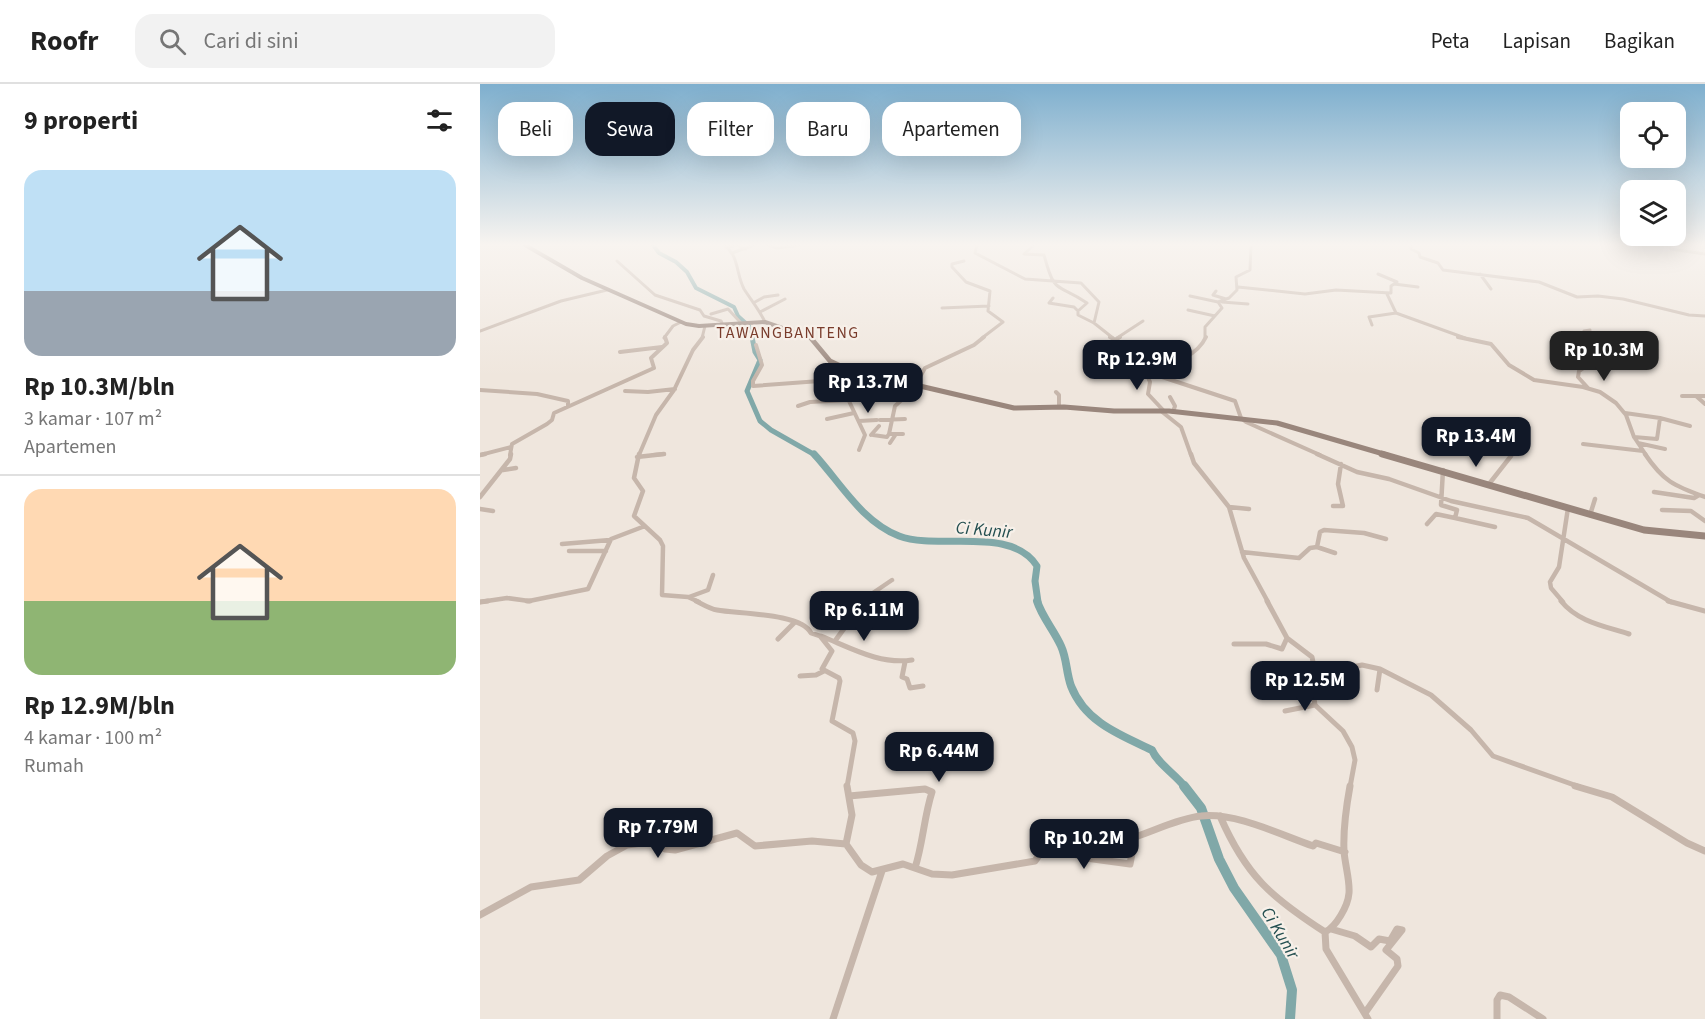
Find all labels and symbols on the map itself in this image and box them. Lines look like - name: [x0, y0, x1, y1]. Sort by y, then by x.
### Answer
- district label: TAWANGBANTENG: [716, 322, 860, 344]
- pin: Rp 10.3M: [1542, 331, 1666, 382]
- pin: Rp 12.9M: [1075, 340, 1199, 391]
- pin: Rp 13.7M: [806, 363, 930, 414]
- pin: Rp 13.4M: [1414, 417, 1538, 468]
- water label: Ci Kunir: [955, 515, 1014, 545]
- pin: Rp 6.11M: [802, 591, 926, 642]
- pin: Rp 12.5M: [1243, 661, 1367, 712]
- pin: Rp 6.44M: [877, 732, 1001, 783]
- pin: Rp 7.79M: [596, 808, 720, 859]
- pin: Rp 10.2M: [1022, 819, 1146, 870]
- water label: Ci Kunir: [1255, 902, 1306, 964]

